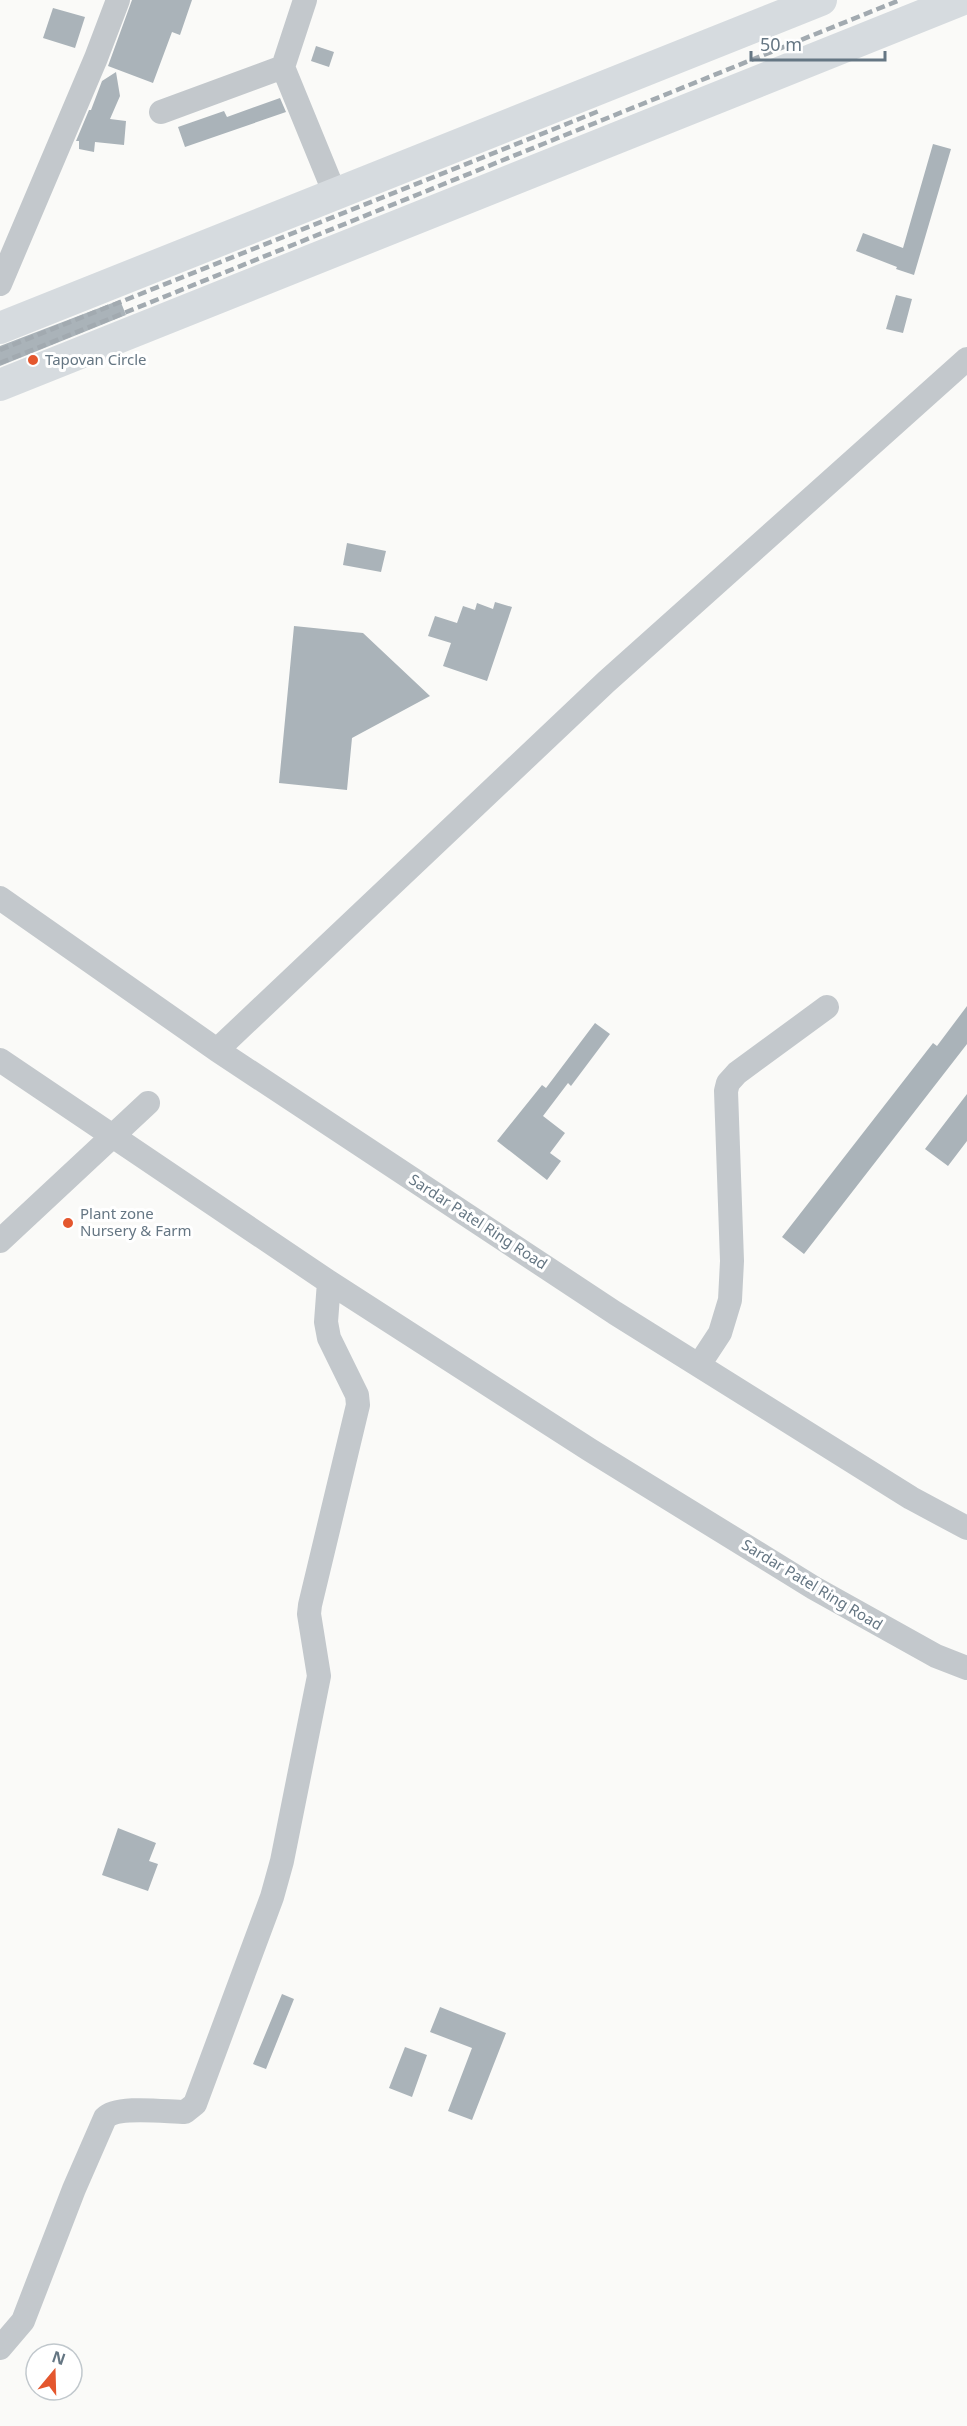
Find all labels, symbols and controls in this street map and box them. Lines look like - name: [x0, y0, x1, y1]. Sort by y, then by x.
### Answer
- scale bar: [751, 24, 884, 62]
- text: 50 m: [760, 32, 802, 56]
- place label: Tapovan Circle: [45, 349, 147, 369]
- marker: Tapovan Circle: [26, 353, 40, 367]
- street label: Sardar Patel Ring Road: [406, 1169, 552, 1273]
- place label: Plant zone Nursery & Farm: [80, 1203, 192, 1240]
- marker: Plant zone Nursery & Farm: [61, 1216, 75, 1230]
- street label: Sardar Patel Ring Road: [738, 1534, 887, 1634]
- north arrow: [24, 2342, 84, 2402]
- text: N: [49, 2345, 69, 2370]

